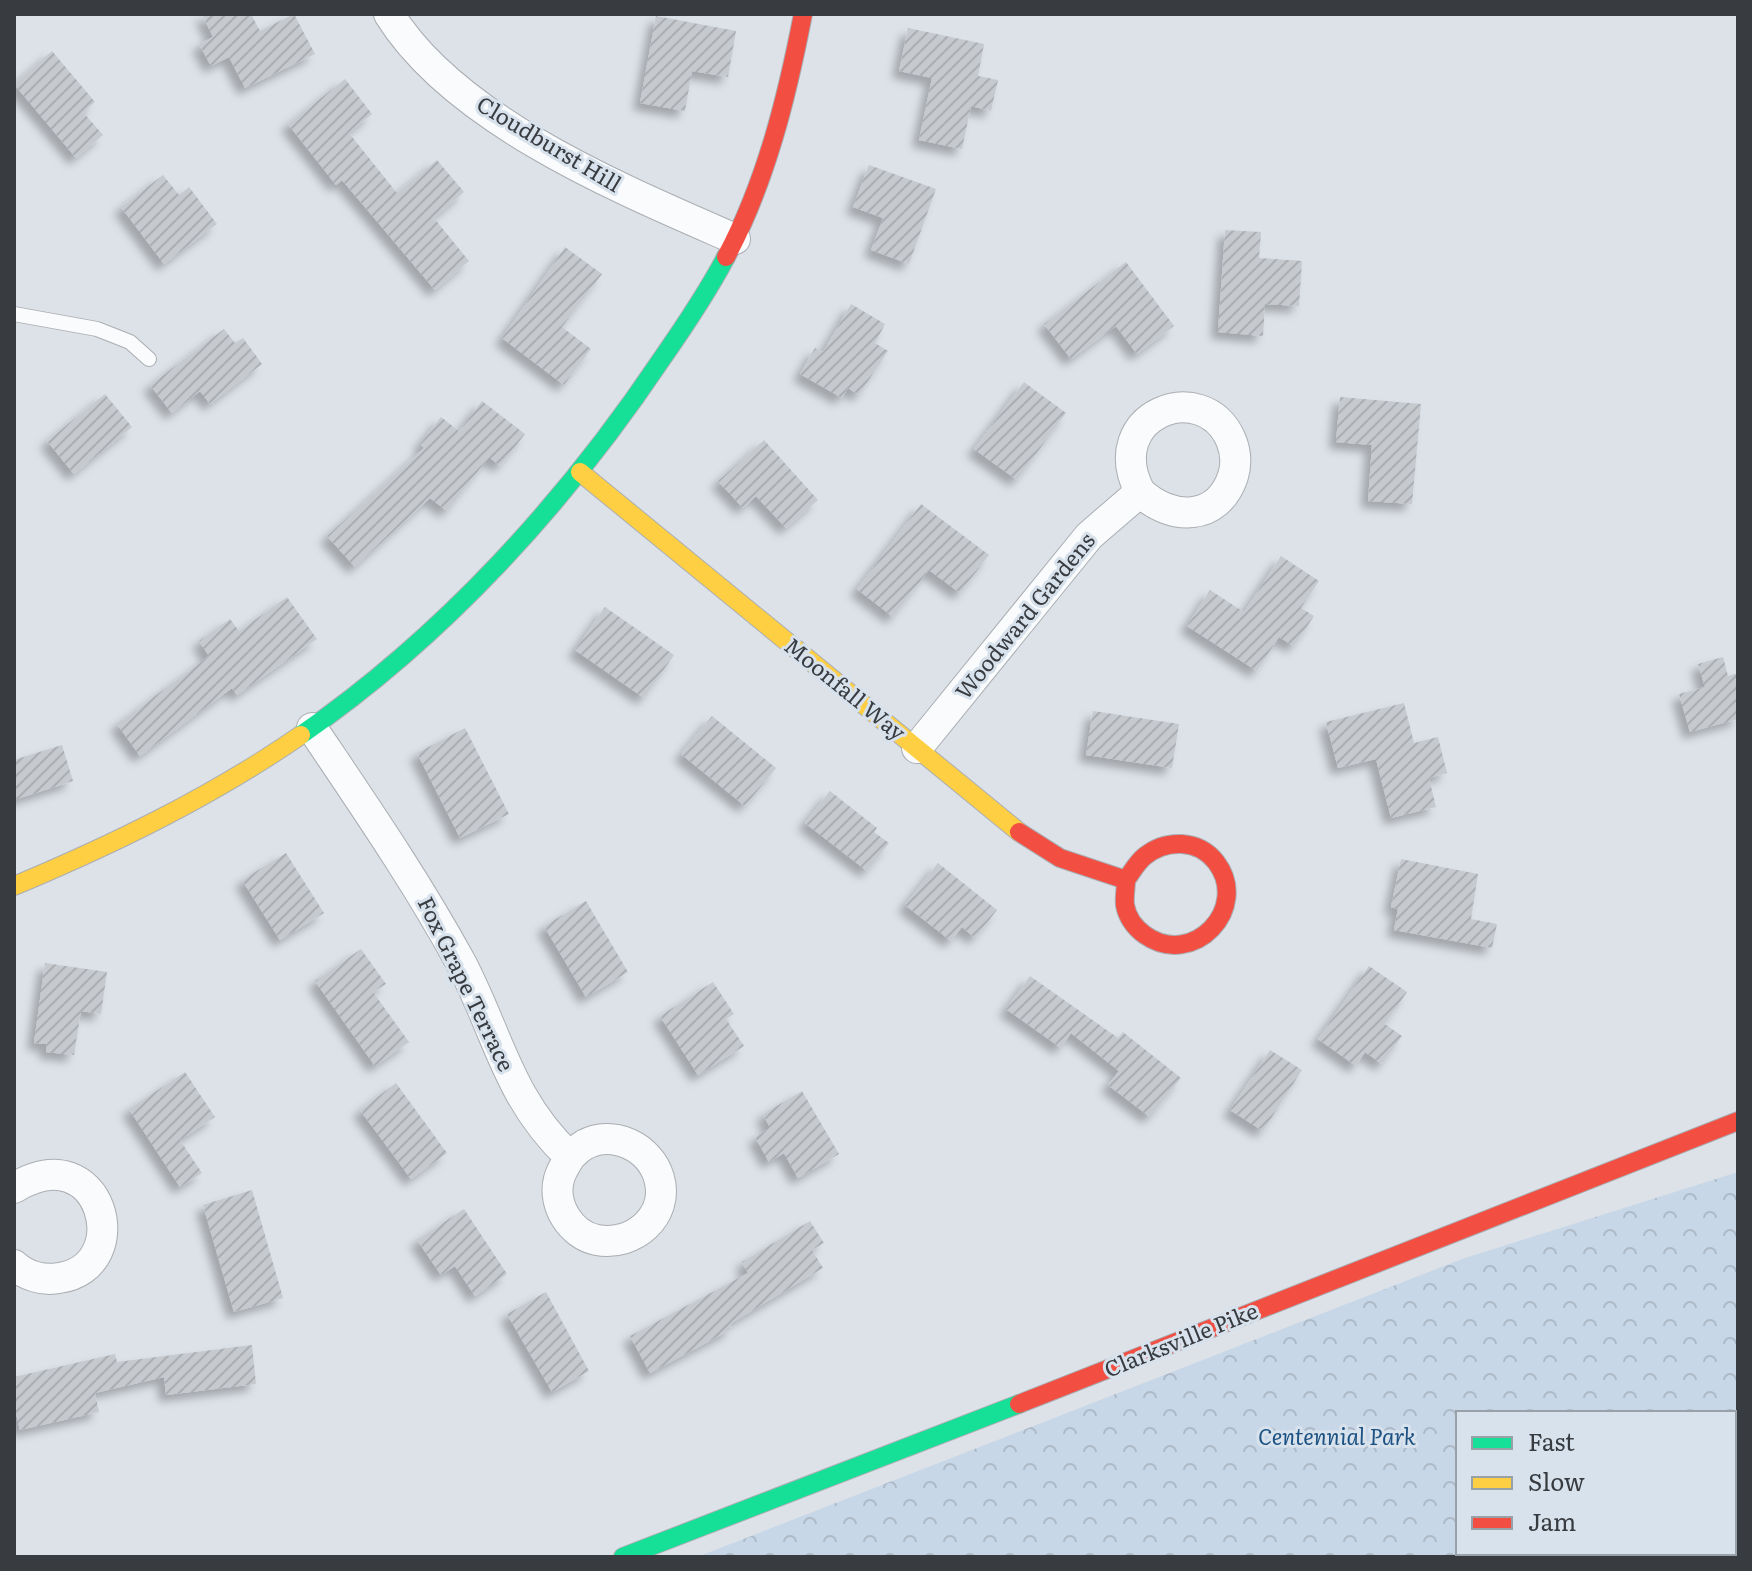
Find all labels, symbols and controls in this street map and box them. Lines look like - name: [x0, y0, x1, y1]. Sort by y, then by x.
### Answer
- street label: Cloudburst Hill: [471, 86, 628, 199]
- street label: Woodward Gardens: [946, 524, 1102, 706]
- street label: Moonfall Way: [778, 628, 914, 747]
- street label: Fox Grape Terrace: [411, 890, 524, 1076]
- street label: Clarksville Pike: [1099, 1293, 1262, 1384]
- legend: [1456, 1411, 1736, 1555]
- park label: Centennial Park: [1258, 1419, 1416, 1452]
- text: Fast: [1528, 1423, 1575, 1458]
- text: Slow: [1528, 1463, 1585, 1498]
- text: Jam: [1528, 1503, 1576, 1538]

